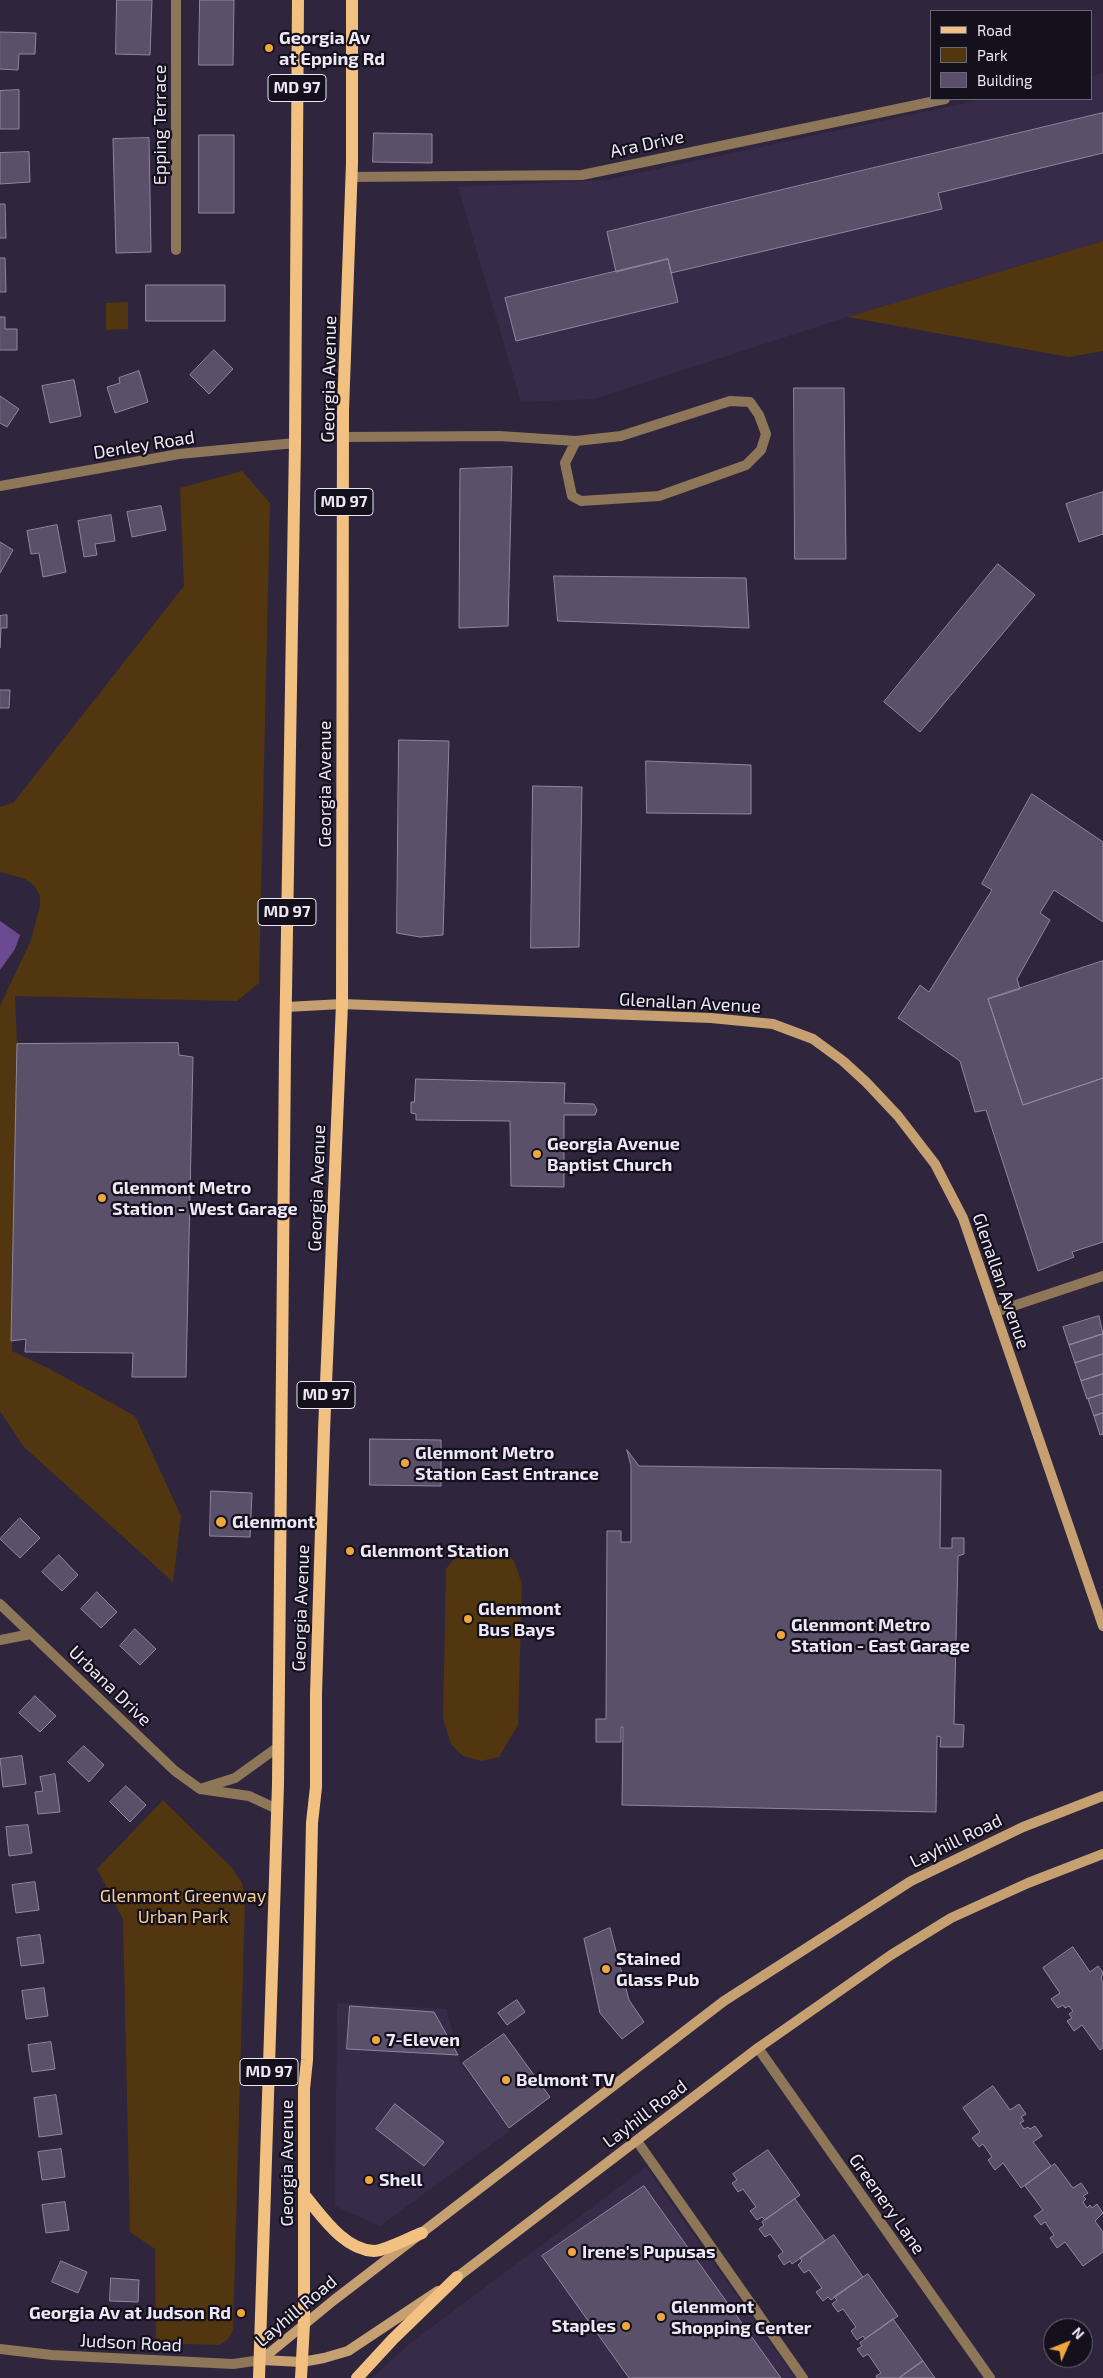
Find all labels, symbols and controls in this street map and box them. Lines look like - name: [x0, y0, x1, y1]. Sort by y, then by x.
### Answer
- legend: [930, 10, 1093, 100]
- text: Road: [977, 21, 1012, 39]
- place label: Georgia Av at Epping Rd: [279, 27, 385, 70]
- marker: Georgia Av at Epping Rd: [263, 42, 275, 54]
- text: Park: [977, 46, 1008, 64]
- street label: Epping Terrace: [149, 65, 171, 185]
- text: Building: [977, 71, 1032, 89]
- road number: MD 97: [268, 75, 326, 102]
- street label: Ara Drive: [608, 126, 686, 162]
- street label: Georgia Avenue: [317, 315, 341, 443]
- street label: Denley Road: [92, 426, 196, 464]
- road number: MD 97: [315, 488, 373, 516]
- street label: Georgia Avenue: [314, 720, 336, 848]
- road number: MD 97: [258, 899, 316, 926]
- street label: Glenallan Avenue: [619, 988, 761, 1018]
- street label: Georgia Avenue: [304, 1124, 330, 1252]
- place label: Georgia Avenue Baptist Church: [547, 1133, 680, 1176]
- marker: Georgia Avenue Baptist Church: [531, 1148, 543, 1160]
- place label: Glenmont Metro Station - West Garage: [112, 1177, 298, 1220]
- marker: Glenmont Metro Station - West Garage: [96, 1192, 108, 1204]
- street label: Glenallan Avenue: [968, 1210, 1034, 1352]
- road number: MD 97: [297, 1382, 355, 1408]
- place label: Glenmont Metro Station East Entrance: [415, 1442, 599, 1485]
- marker: Glenmont Metro Station East Entrance: [399, 1457, 411, 1469]
- place label: Glenmont: [232, 1511, 315, 1533]
- marker: Glenmont: [214, 1515, 228, 1529]
- place label: Glenmont Station: [360, 1540, 509, 1562]
- street label: Georgia Avenue: [288, 1544, 314, 1672]
- marker: Glenmont Station: [344, 1545, 356, 1557]
- place label: Glenmont Bus Bays: [478, 1598, 561, 1640]
- marker: Glenmont Bus Bays: [462, 1613, 474, 1625]
- place label: Glenmont Metro Station - East Garage: [791, 1614, 970, 1656]
- marker: Glenmont Metro Station - East Garage: [775, 1629, 787, 1641]
- street label: Urbana Drive: [64, 1641, 156, 1731]
- street label: Layhill Road: [906, 1809, 1006, 1873]
- park label: Glenmont Greenway Urban Park: [100, 1885, 266, 1928]
- place label: Stained Glass Pub: [616, 1948, 699, 1990]
- marker: Stained Glass Pub: [600, 1963, 612, 1975]
- place label: 7-Eleven: [386, 2029, 460, 2051]
- marker: 7-Eleven: [370, 2034, 382, 2046]
- road number: MD 97: [240, 2058, 298, 2086]
- place label: Belmont TV: [516, 2069, 614, 2091]
- marker: Belmont TV: [500, 2074, 512, 2086]
- street label: Layhill Road: [599, 2075, 691, 2153]
- street label: Georgia Avenue: [276, 2099, 298, 2227]
- street label: Greenery Lane: [844, 2150, 930, 2258]
- place label: Shell: [379, 2169, 422, 2191]
- marker: Shell: [363, 2174, 375, 2186]
- place label: Irene's Pupusas: [582, 2241, 716, 2263]
- marker: Irene's Pupusas: [566, 2246, 578, 2258]
- street label: Layhill Road: [251, 2271, 341, 2351]
- place label: Glenmont Shopping Center: [671, 2296, 811, 2338]
- place label: Georgia Av at Judson Rd: [29, 2302, 231, 2324]
- marker: Georgia Av at Judson Rd: [235, 2307, 247, 2319]
- marker: Glenmont Shopping Center: [655, 2311, 667, 2323]
- place label: Staples: [551, 2315, 616, 2337]
- north arrow: [1043, 2318, 1093, 2368]
- marker: Staples: [620, 2320, 632, 2332]
- text: N: [1069, 2323, 1088, 2342]
- street label: Judson Road: [80, 2330, 182, 2356]

